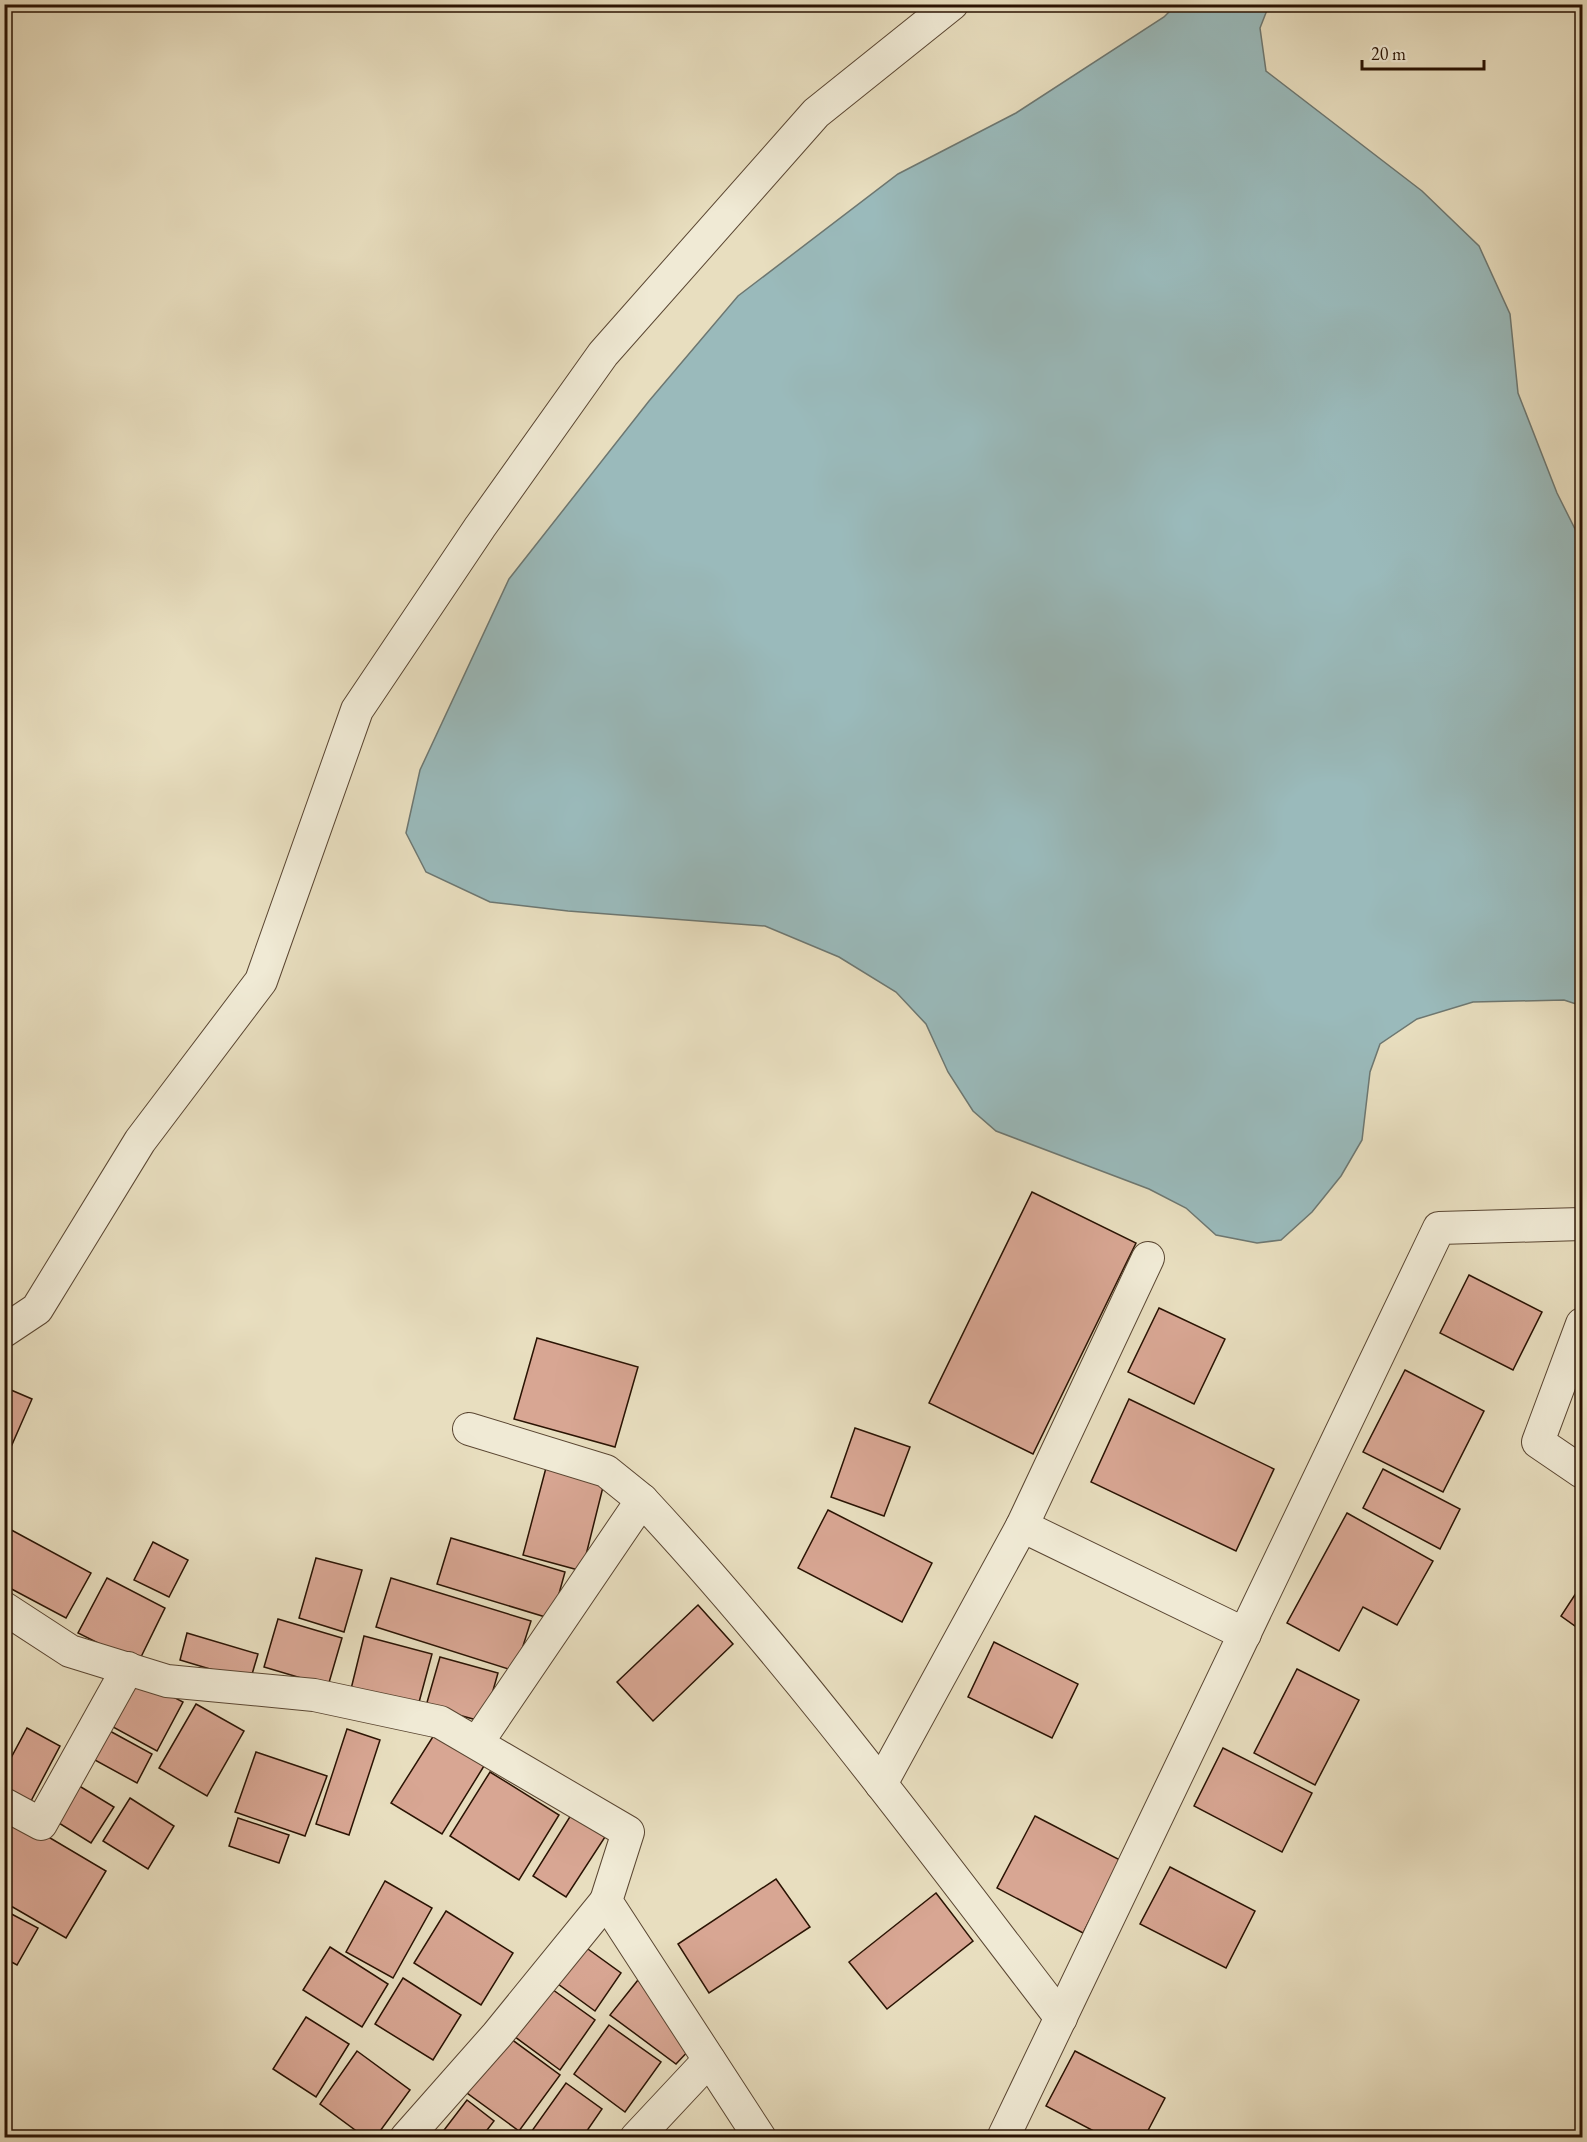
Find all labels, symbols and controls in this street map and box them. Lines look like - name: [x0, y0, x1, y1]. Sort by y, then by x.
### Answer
- scale bar: [1362, 33, 1484, 71]
- text: 20 m: [1371, 42, 1406, 65]

